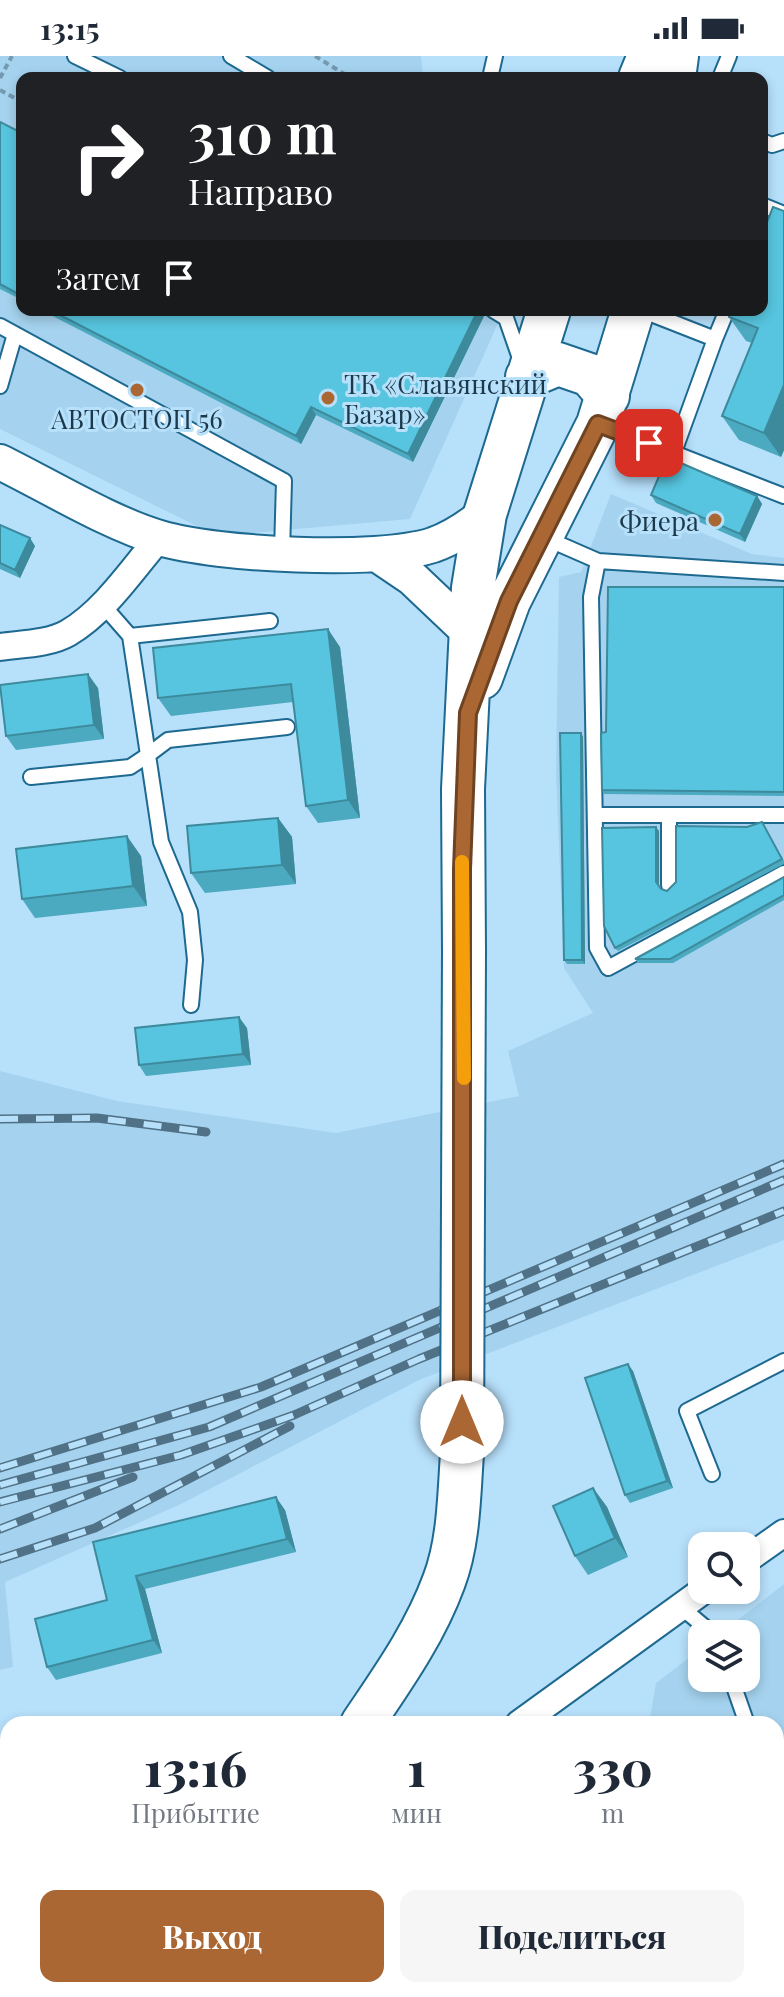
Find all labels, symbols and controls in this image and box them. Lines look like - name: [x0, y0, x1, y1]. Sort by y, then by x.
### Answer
- text: 13:15: [40, 8, 100, 48]
- text: 310 m: [188, 94, 337, 169]
- icon: right: [56, 104, 160, 208]
- text: Направо: [188, 166, 333, 214]
- icon: arrive: [157, 256, 201, 300]
- text: Затем: [56, 258, 141, 298]
- place label: ТК «Славянский Базар»: [344, 366, 547, 431]
- marker: АВТОСТОП 56: [128, 381, 146, 399]
- marker: ТК «Славянский Базар»: [319, 389, 337, 407]
- place label: АВТОСТОП 56: [50, 401, 223, 436]
- pin: [615, 409, 683, 477]
- icon: arrive: [627, 421, 671, 465]
- place label: Фиера: [619, 503, 699, 538]
- marker: Фиера: [706, 511, 724, 529]
- position arrow: [420, 1380, 504, 1464]
- map controls: [688, 1532, 760, 1692]
- button: search: [688, 1532, 760, 1604]
- button: layers: [688, 1620, 760, 1692]
- text: 13:16: [144, 1735, 247, 1799]
- text: 1: [407, 1735, 426, 1799]
- text: 330: [573, 1735, 653, 1799]
- text: Прибытие: [131, 1795, 260, 1830]
- text: мин: [391, 1795, 442, 1830]
- text: m: [601, 1795, 624, 1830]
- button: Выход: [40, 1890, 384, 1982]
- button: Поделиться: [400, 1890, 744, 1982]

